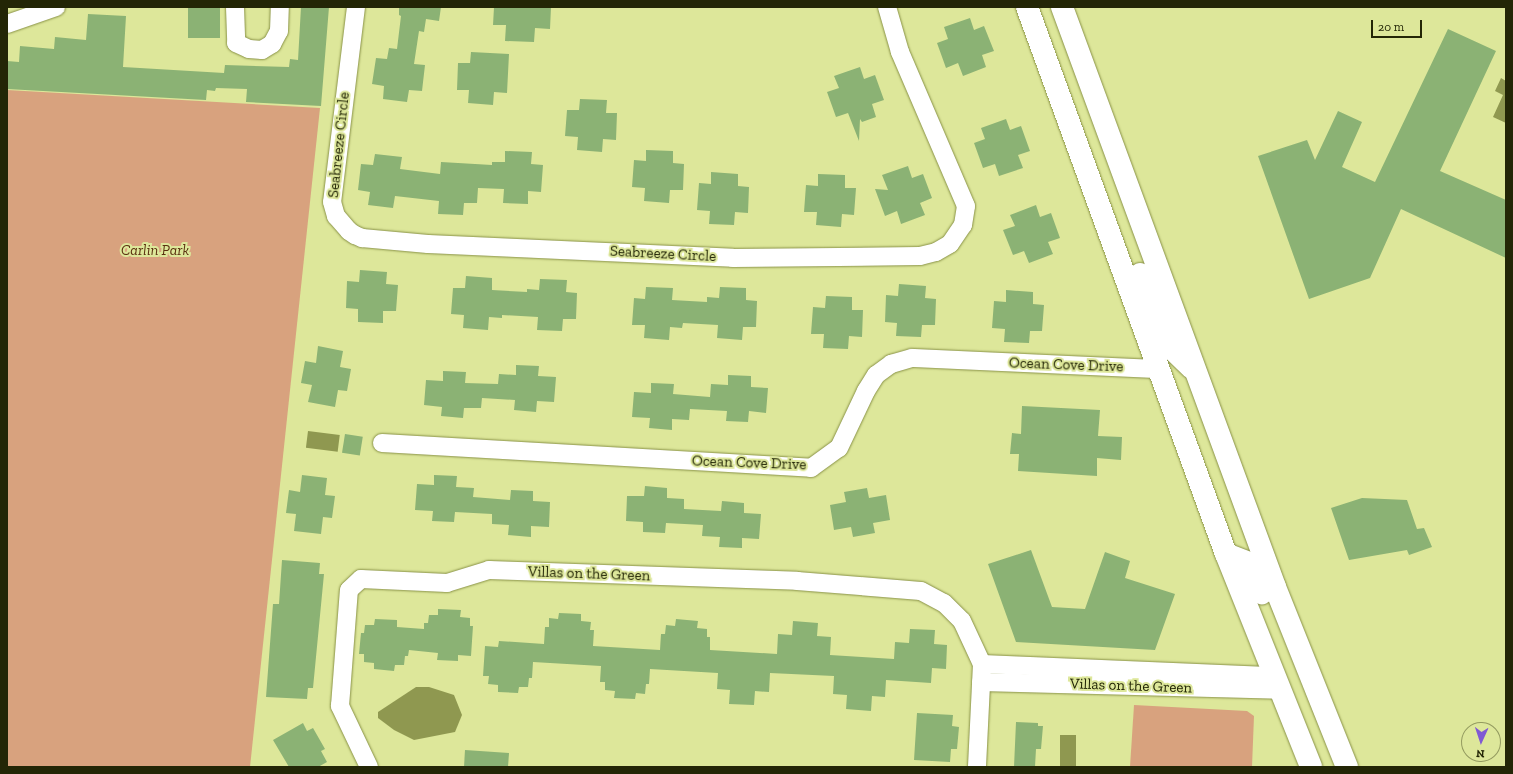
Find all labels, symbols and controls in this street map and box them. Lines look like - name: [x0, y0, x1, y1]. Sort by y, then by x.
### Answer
- scale bar: [1373, 12, 1424, 38]
- text: 20 m: [1378, 20, 1404, 34]
- street label: Seabreeze Circle: [324, 91, 354, 199]
- park label: Carlin Park: [121, 242, 189, 260]
- street label: Seabreeze Circle: [609, 242, 717, 266]
- street label: Ocean Cove Drive: [1008, 354, 1124, 376]
- street label: Ocean Cove Drive: [691, 452, 807, 474]
- street label: Villas on the Green: [528, 563, 650, 585]
- street label: Villas on the Green: [1070, 675, 1192, 697]
- north arrow: [1461, 722, 1501, 762]
- text: N: [1476, 747, 1485, 760]

